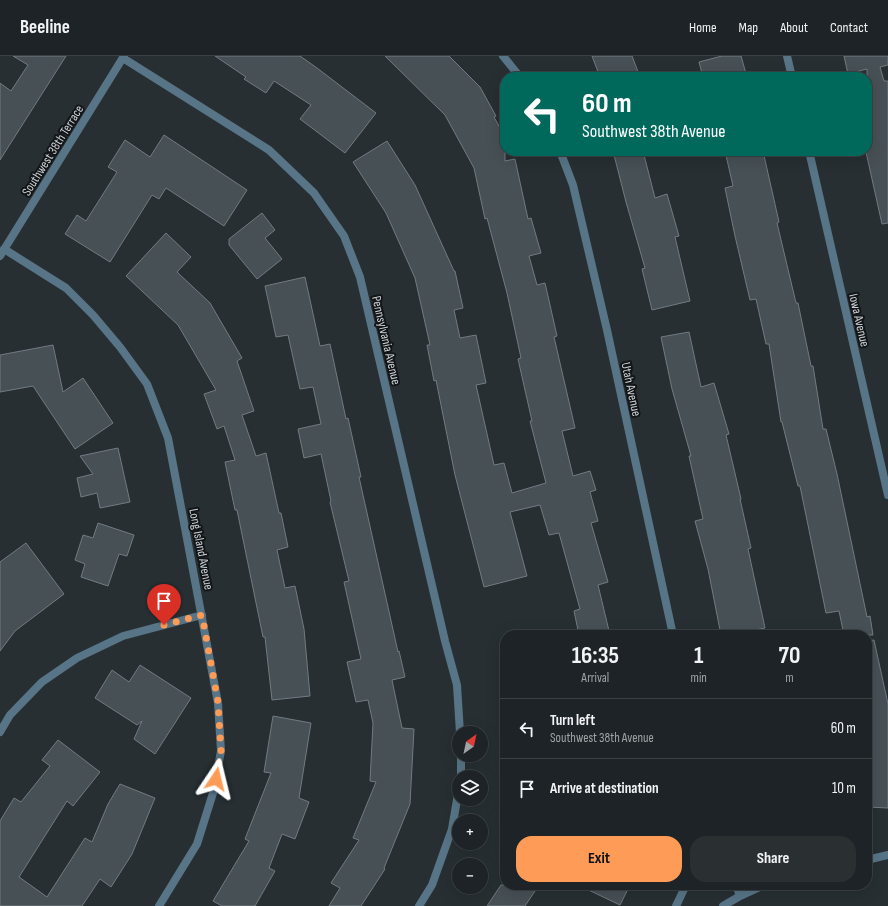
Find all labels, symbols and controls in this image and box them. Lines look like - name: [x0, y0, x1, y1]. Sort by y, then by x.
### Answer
- text: Beeline: [20, 16, 70, 39]
- text: Home: [689, 19, 717, 36]
- text: Map: [739, 19, 758, 36]
- text: About: [780, 19, 808, 36]
- text: Contact: [830, 19, 868, 36]
- text: 60 m: [582, 87, 631, 120]
- icon: left: [516, 88, 568, 140]
- street label: Southwest 38th Terrace: [18, 102, 87, 199]
- text: Southwest 38th Avenue: [582, 121, 725, 142]
- street label: Iowa Avenue: [845, 292, 873, 348]
- street label: Pennsylvania Avenue: [368, 294, 404, 386]
- street label: Utah Avenue: [618, 361, 645, 418]
- street label: Long Island Avenue: [185, 507, 217, 591]
- pin: [147, 584, 181, 625]
- icon: arrive: [153, 590, 175, 612]
- text: 16:35: [572, 641, 619, 670]
- text: 1: [694, 641, 703, 670]
- text: 70: [779, 641, 800, 670]
- text: Arrival: [581, 670, 609, 686]
- text: min: [691, 670, 707, 686]
- text: m: [785, 670, 794, 686]
- text: Turn left: [550, 711, 595, 730]
- icon: left: [516, 718, 538, 740]
- text: 60 m: [831, 719, 856, 738]
- north arrow: [452, 726, 488, 762]
- map controls: [452, 726, 488, 894]
- text: Southwest 38th Avenue: [550, 730, 654, 746]
- position arrow: [195, 758, 237, 800]
- button: layers: [452, 770, 488, 806]
- icon: arrive: [516, 778, 538, 800]
- text: Arrive at destination: [550, 779, 659, 798]
- text: 10 m: [832, 779, 856, 798]
- button: +: [452, 814, 488, 850]
- button: Exit: [516, 836, 682, 882]
- button: Share: [690, 836, 856, 882]
- button: −: [452, 858, 488, 894]

